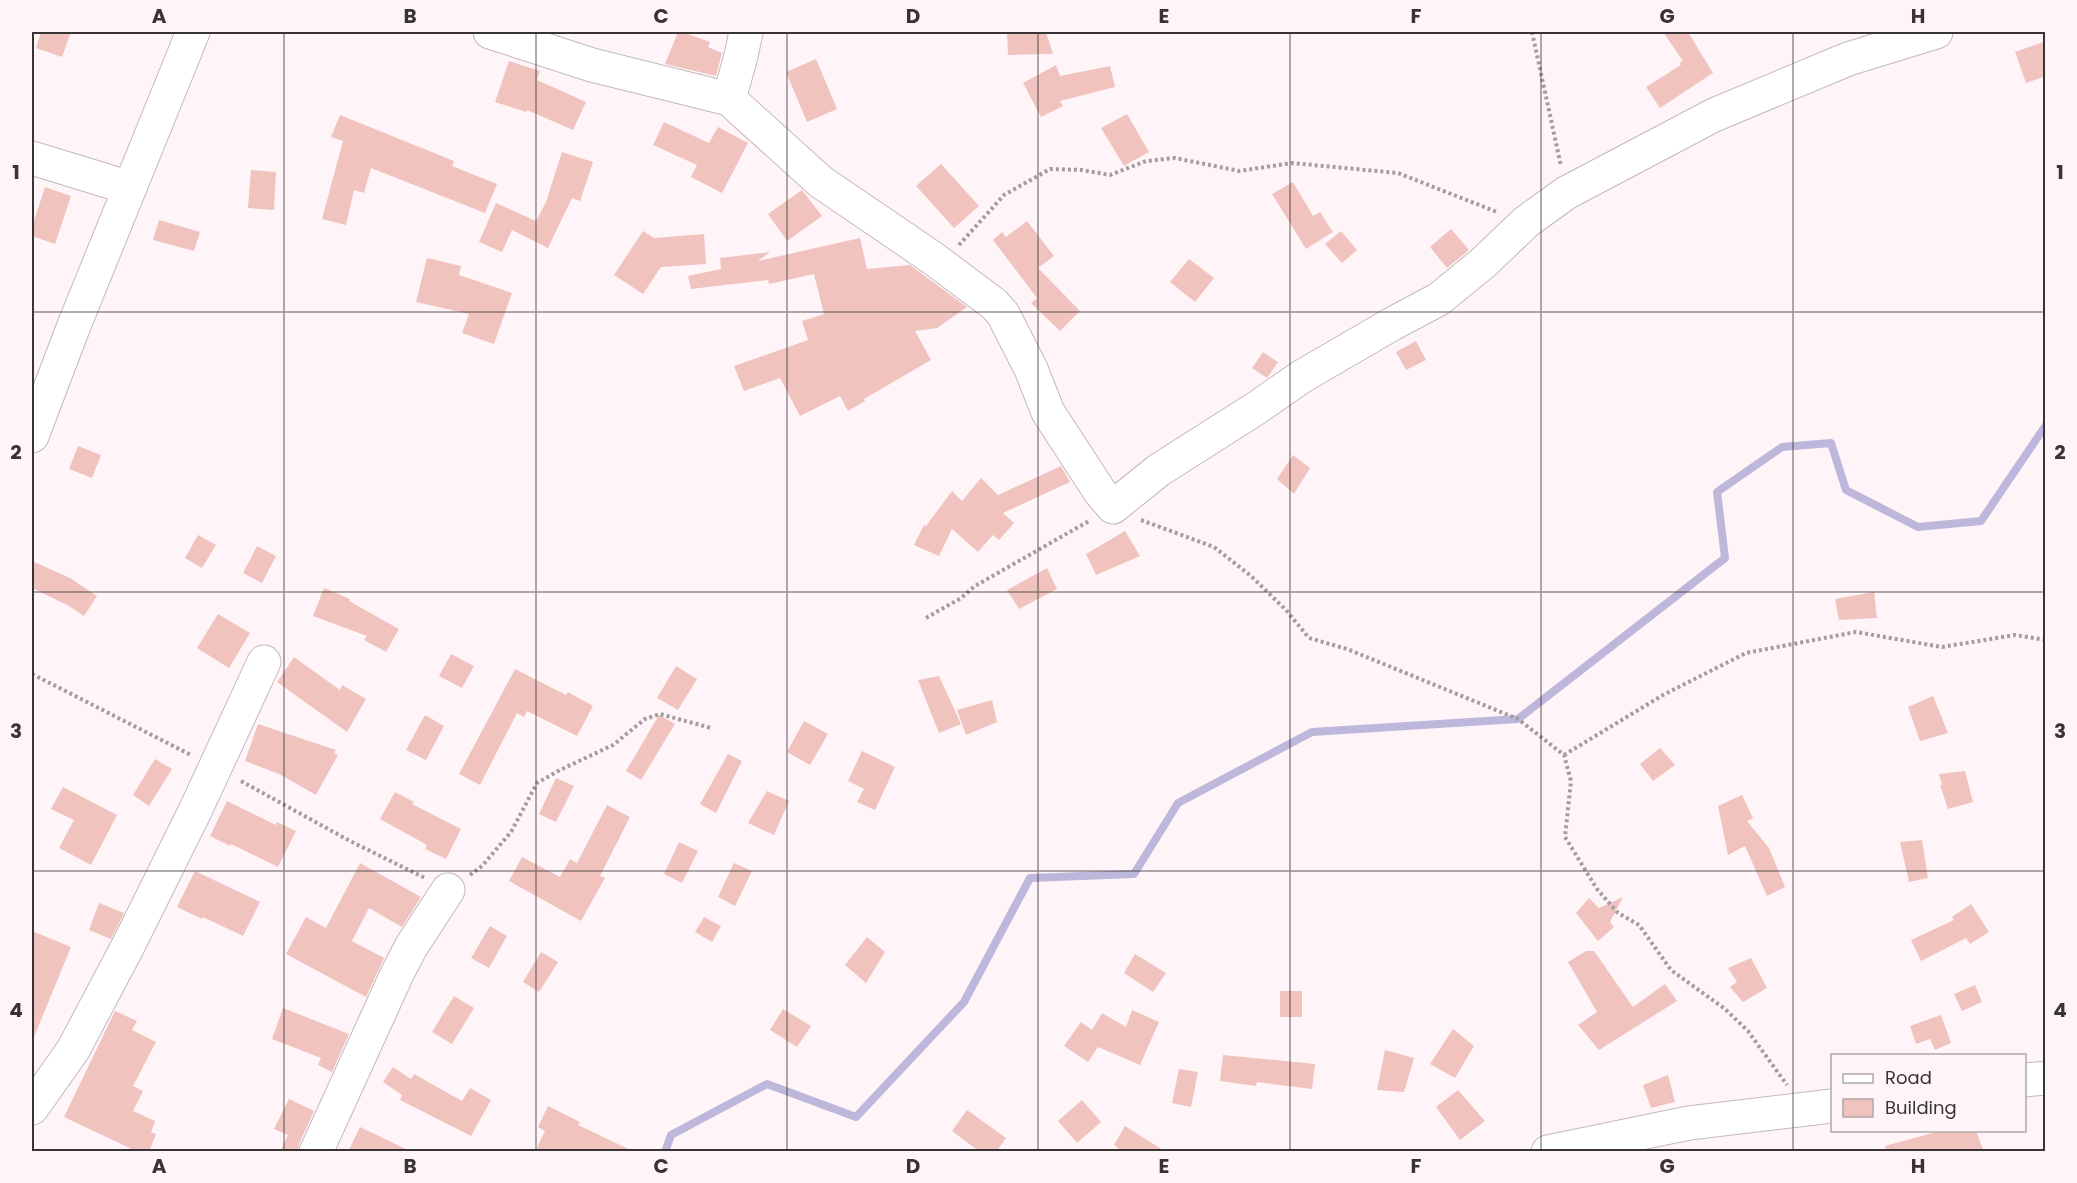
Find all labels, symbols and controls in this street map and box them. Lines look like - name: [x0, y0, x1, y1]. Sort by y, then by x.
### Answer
- text: A: [152, 2, 167, 30]
- text: B: [403, 2, 417, 30]
- text: C: [653, 2, 669, 30]
- text: D: [906, 2, 920, 30]
- text: E: [1159, 2, 1169, 30]
- text: F: [1411, 2, 1422, 30]
- text: G: [1659, 2, 1675, 30]
- text: H: [1911, 2, 1925, 30]
- text: 1: [12, 158, 20, 186]
- text: 1: [2056, 158, 2064, 186]
- text: 2: [10, 438, 22, 466]
- text: 2: [2054, 438, 2066, 466]
- text: 3: [10, 717, 22, 745]
- text: 3: [2054, 717, 2066, 745]
- text: 4: [9, 996, 23, 1024]
- text: 4: [2053, 996, 2067, 1024]
- legend: [1831, 1054, 2026, 1132]
- text: Road: [1885, 1065, 1932, 1090]
- text: Building: [1885, 1095, 1957, 1120]
- text: A: [152, 1152, 167, 1180]
- text: B: [403, 1152, 417, 1180]
- text: C: [653, 1152, 669, 1180]
- text: D: [906, 1152, 920, 1180]
- text: E: [1159, 1152, 1169, 1180]
- text: F: [1411, 1152, 1422, 1180]
- text: G: [1659, 1152, 1675, 1180]
- text: H: [1911, 1152, 1925, 1180]

